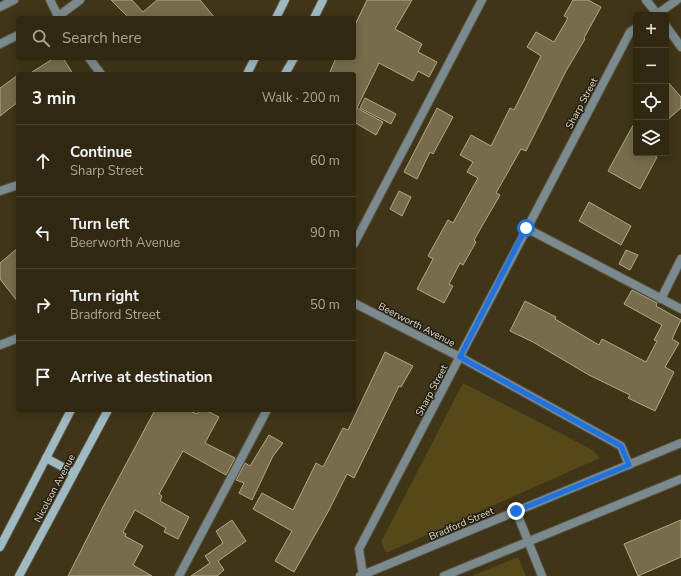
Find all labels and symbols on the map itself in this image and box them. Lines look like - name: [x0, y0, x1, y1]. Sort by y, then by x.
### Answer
- street label: Sharp Street: [562, 75, 602, 132]
- route start: [517, 219, 535, 237]
- street label: Beerworth Avenue: [376, 299, 458, 350]
- street label: Sharp Street: [412, 362, 452, 419]
- street label: Nicolson Avenue: [31, 452, 79, 525]
- route end: [507, 502, 525, 520]
- street label: Bradford Street: [427, 504, 497, 544]

